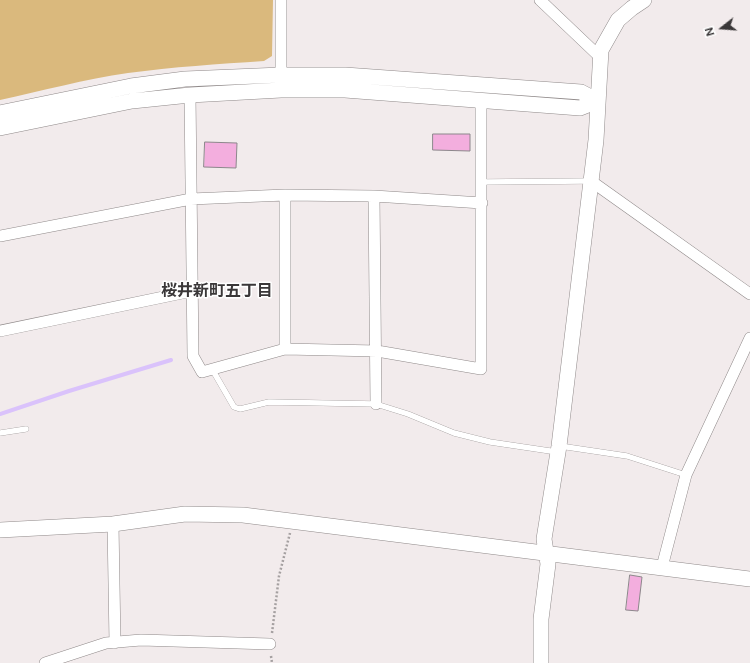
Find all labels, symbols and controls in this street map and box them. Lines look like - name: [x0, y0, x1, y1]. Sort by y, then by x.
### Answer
- north arrow: [702, 8, 742, 48]
- text: N: [703, 26, 718, 38]
- district label: 桜井新町五丁目: [161, 281, 273, 301]

